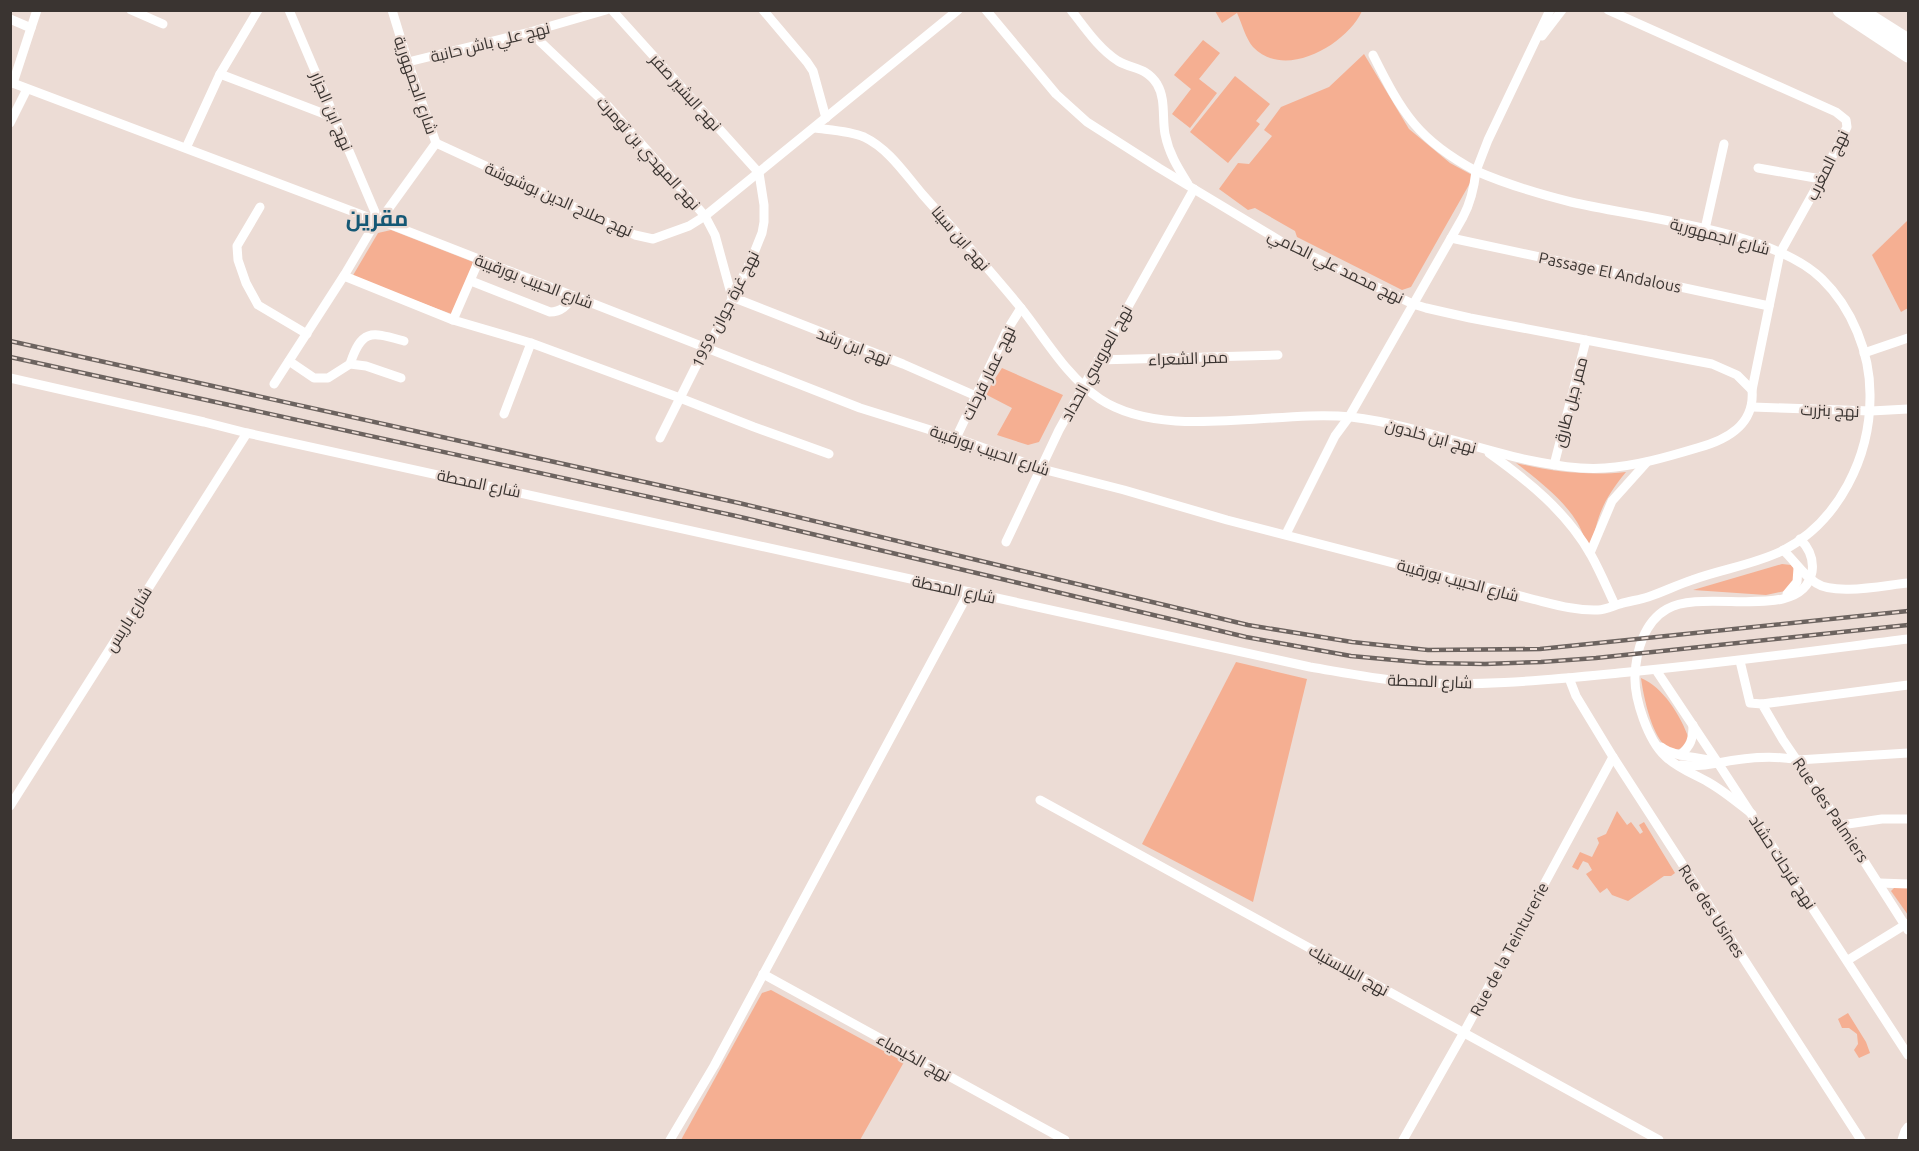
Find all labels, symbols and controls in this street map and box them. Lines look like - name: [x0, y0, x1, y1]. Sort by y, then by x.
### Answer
- street label: نهج علي باش حانبة: [428, 18, 553, 70]
- street label: شارع الجمهورية: [388, 34, 441, 137]
- street label: نهج البشير صفر: [644, 49, 725, 136]
- street label: نهج ابن الجزار: [304, 68, 357, 154]
- street label: نهج المهدي بن تومرت: [590, 93, 704, 216]
- street label: نهج المغرب: [1802, 127, 1854, 204]
- street label: نهج صلاح الدين بوشوشة: [481, 158, 636, 243]
- street label: نهج ابن سينا: [926, 202, 994, 276]
- district label: مقرين: [346, 205, 408, 232]
- street label: شارع الجمهورية: [1667, 214, 1772, 261]
- street label: نهج محمد علي الحامي: [1263, 225, 1407, 311]
- street label: نهج غرة جوان 1959: [688, 248, 765, 372]
- street label: Passage El Andalous: [1537, 248, 1683, 296]
- street label: شارع الحبيب بورقيبة: [471, 250, 596, 315]
- street label: نهج العروسي الحداد: [1057, 302, 1139, 426]
- street label: نهج عمار فرحات: [958, 323, 1021, 424]
- street label: نهج ابن رشد: [813, 324, 894, 371]
- street label: ممر الشعراء: [1148, 348, 1228, 369]
- street label: ممر جبل طارق: [1549, 355, 1593, 450]
- street label: نهج بنزرت: [1800, 400, 1860, 423]
- street label: نهج ابن خلدون: [1383, 415, 1479, 460]
- street label: شارع الحبيب بورقيبة: [927, 421, 1052, 482]
- street label: شارع المحطة: [435, 465, 522, 504]
- street label: شارع الحبيب بورقيبة: [1394, 555, 1521, 608]
- street label: شارع المحطة: [910, 571, 997, 610]
- street label: شارع باريس: [101, 583, 158, 656]
- street label: شارع المحطة: [1387, 671, 1473, 694]
- street label: Rue des Palmiers: [1789, 754, 1873, 866]
- street label: نهج فرحات حشاد: [1744, 812, 1820, 914]
- street label: Rue des Usines: [1675, 861, 1749, 961]
- street label: Rue de la Teinturerie: [1466, 879, 1552, 1019]
- street label: نهج البلاستيك: [1305, 941, 1392, 1002]
- street label: نهج الكيمياء: [873, 1029, 954, 1087]

